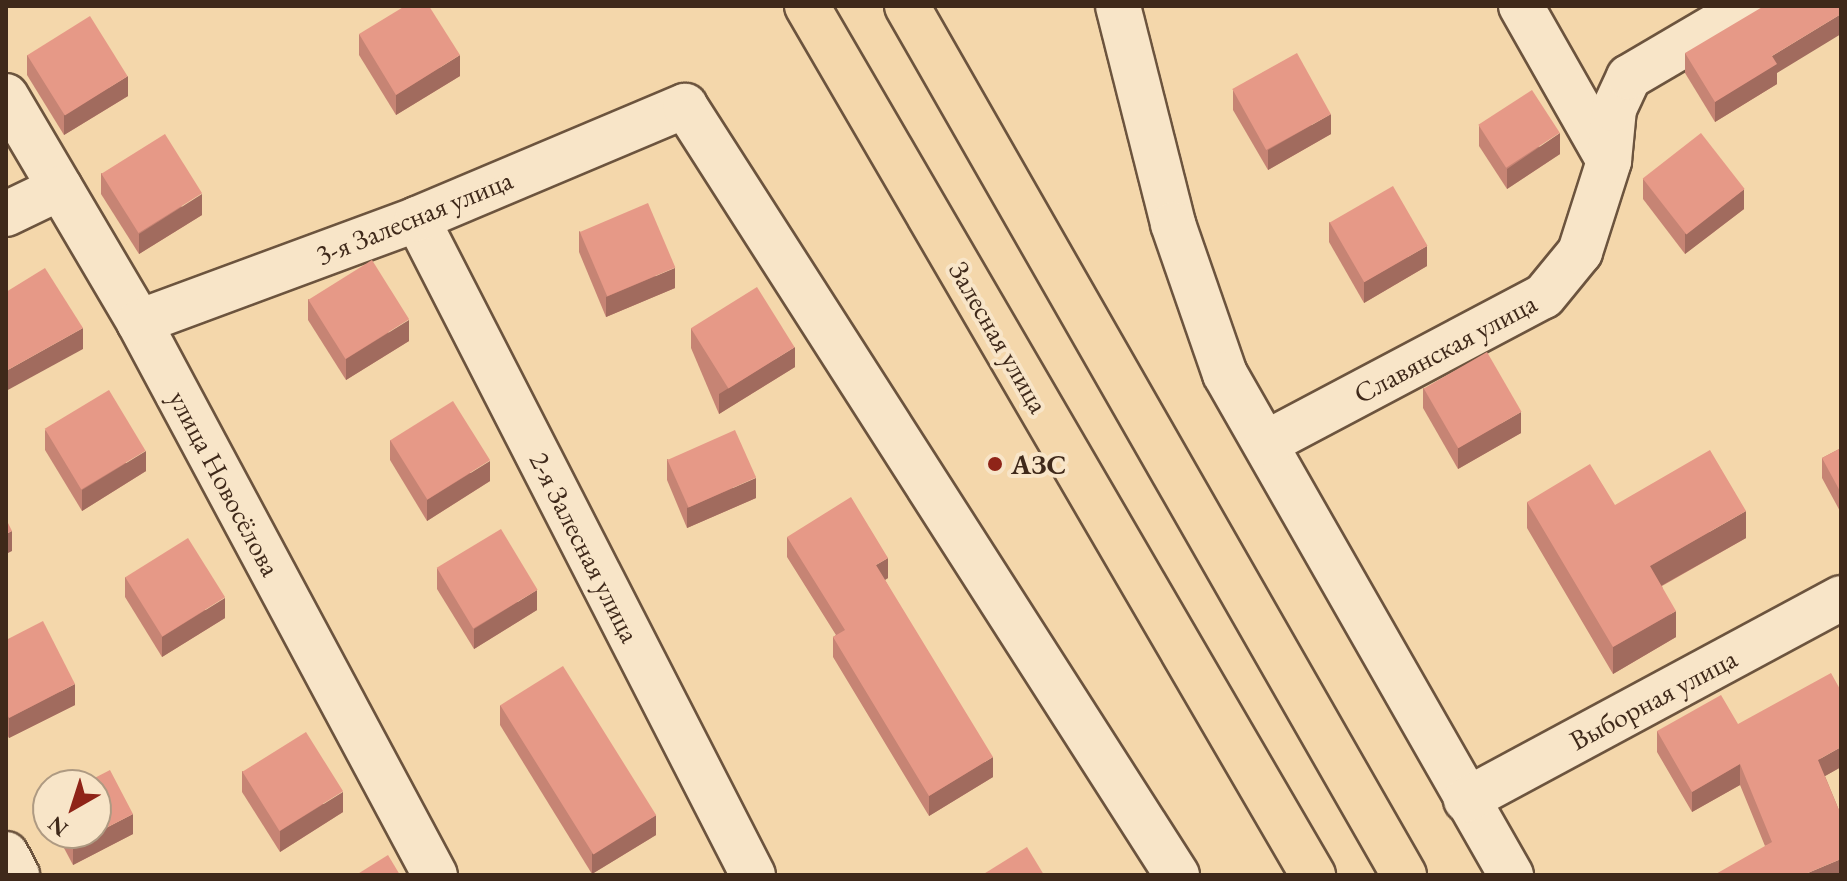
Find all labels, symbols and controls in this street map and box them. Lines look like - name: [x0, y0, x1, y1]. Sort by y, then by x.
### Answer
- street label: 3-я Залесная улица: [311, 162, 517, 272]
- street label: Залесная улица: [942, 255, 1056, 419]
- street label: Славянская улица: [1348, 286, 1542, 410]
- street label: улица Новосёлова: [162, 384, 288, 582]
- street label: 2-я Залесная улица: [523, 446, 647, 648]
- place label: АЗС: [1011, 447, 1066, 481]
- marker: АЗС: [986, 455, 1004, 473]
- street label: Выборная улица: [1564, 641, 1742, 757]
- north arrow: [32, 769, 112, 849]
- text: N: [42, 810, 74, 843]

